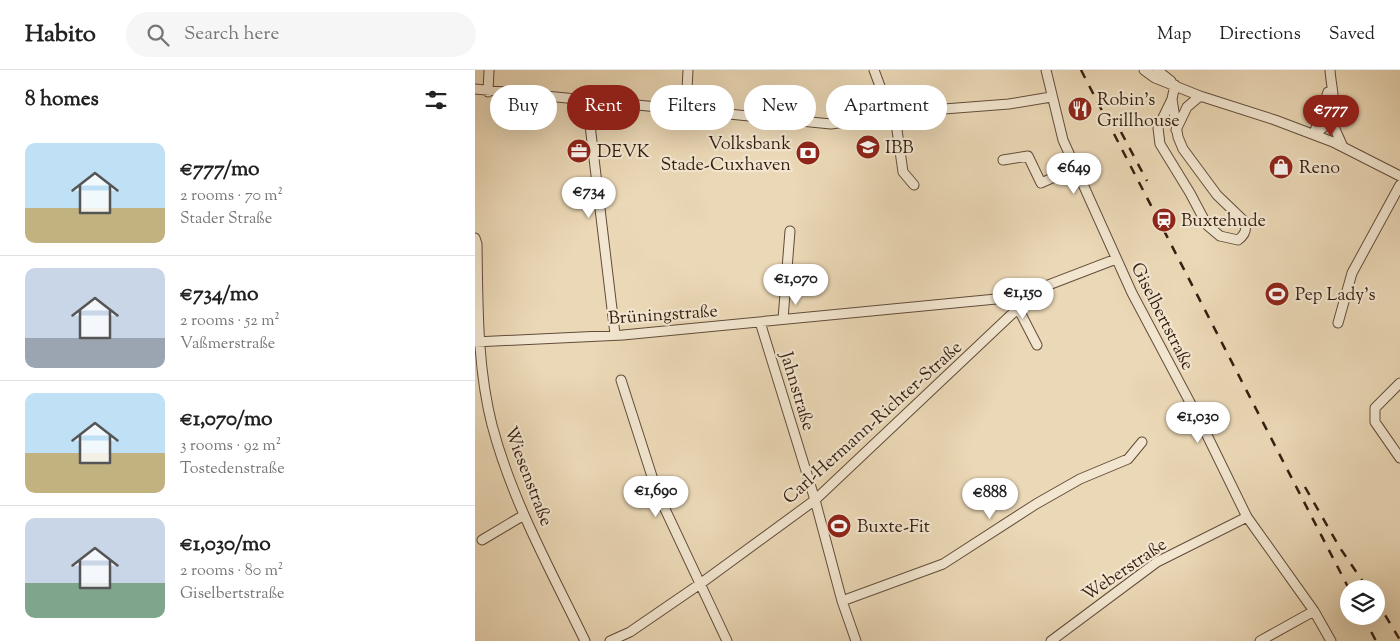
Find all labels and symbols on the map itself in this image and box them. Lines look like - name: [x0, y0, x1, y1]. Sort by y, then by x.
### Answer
- place label: Robin's Grillhouse: [1097, 88, 1180, 135]
- pin: €777: [1301, 94, 1361, 137]
- restaurant icon: Robin's Grillhouse: [1067, 96, 1093, 122]
- place label: Volksbank Stade-Cuxhaven: [661, 132, 791, 179]
- school or university icon: IBB: [855, 134, 881, 160]
- place label: IBB: [885, 136, 914, 162]
- office icon: DEVK: [566, 138, 592, 164]
- place label: DEVK: [597, 140, 650, 166]
- bank icon: Volksbank Stade-Cuxhaven: [795, 140, 821, 166]
- pin: €649: [1044, 152, 1104, 195]
- shop icon: Reno: [1268, 154, 1294, 180]
- place label: Reno: [1299, 156, 1340, 182]
- pin: €734: [559, 176, 619, 219]
- station icon: Buxtehude: [1151, 207, 1177, 233]
- place label: Buxtehude: [1181, 209, 1266, 235]
- street label: Giselbertstraße: [1123, 259, 1200, 375]
- pin: €1,070: [755, 264, 837, 306]
- pin: €1,150: [982, 278, 1064, 320]
- sports icon: Pep Lady's: [1264, 281, 1290, 307]
- place label: Pep Lady's: [1295, 283, 1376, 309]
- street label: Brüningstraße: [608, 299, 719, 333]
- street label: Carl-Hermann-Richter-Straße: [778, 336, 969, 511]
- street label: Jahnstraße: [772, 348, 820, 434]
- pin: €1,030: [1157, 402, 1239, 444]
- street label: Wiesenstraße: [496, 423, 558, 530]
- pin: €1,690: [615, 476, 697, 518]
- pin: €888: [960, 478, 1020, 520]
- sports icon: Buxte-Fit: [826, 513, 852, 539]
- place label: Buxte-Fit: [857, 515, 930, 541]
- street label: Weberstraße: [1077, 533, 1173, 609]

